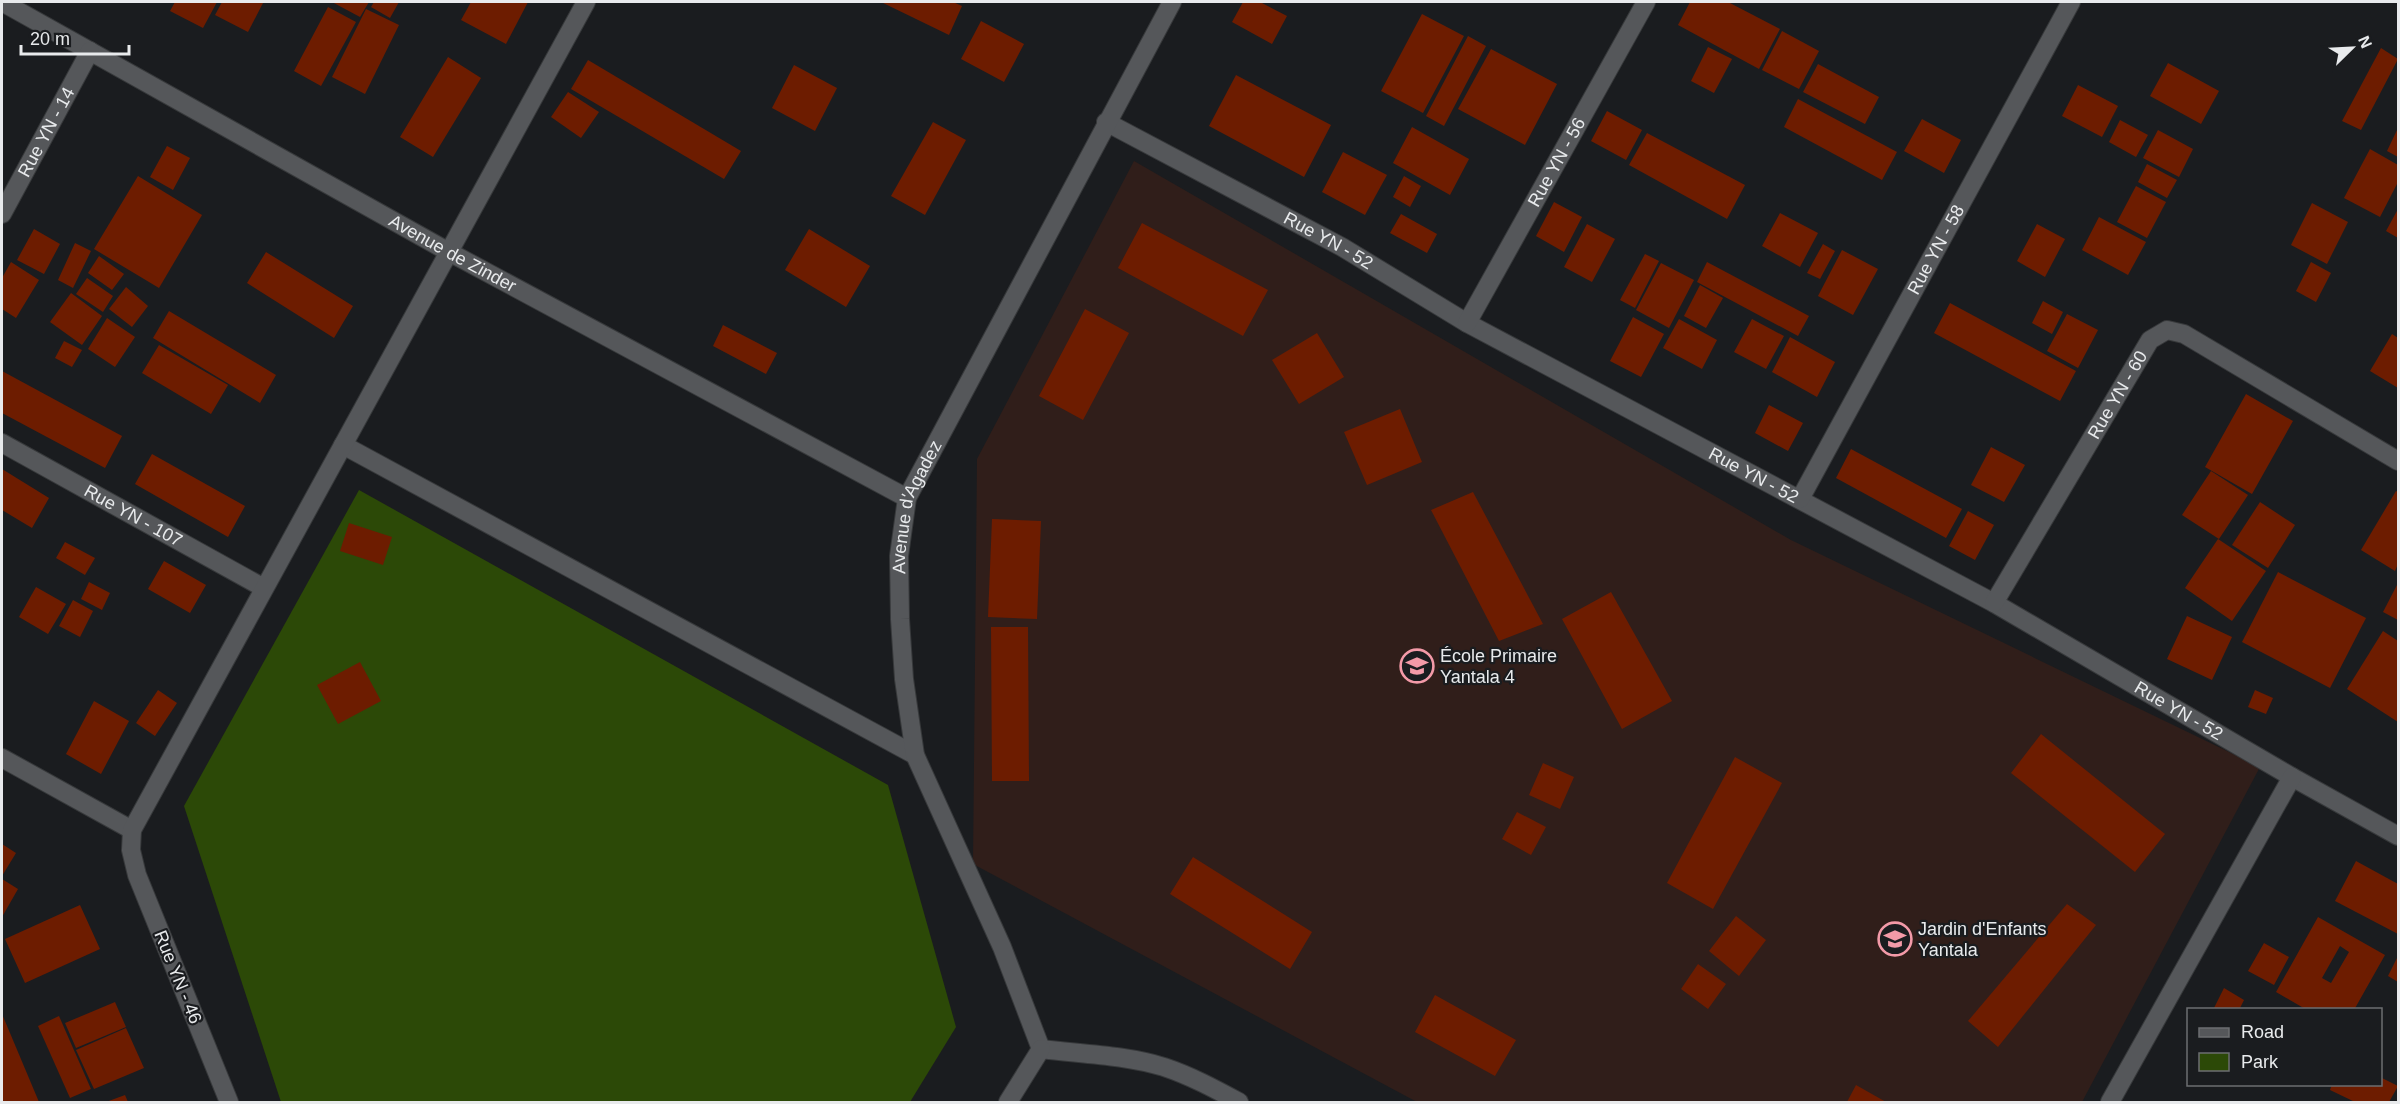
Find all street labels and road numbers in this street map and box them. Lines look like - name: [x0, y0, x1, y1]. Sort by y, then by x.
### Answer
- street label: Rue YN - 14: [14, 84, 78, 180]
- street label: Rue YN - 56: [1524, 114, 1589, 210]
- street label: Rue YN - 58: [1904, 202, 1968, 298]
- street label: Rue YN - 52: [1280, 208, 1377, 273]
- street label: Avenue de Zinder: [386, 211, 520, 296]
- street label: Rue YN - 60: [2084, 347, 2151, 442]
- street label: Avenue d'Agadez: [889, 437, 946, 574]
- street label: Rue YN - 52: [1705, 443, 1802, 507]
- street label: Rue YN - 107: [81, 481, 186, 551]
- street label: Rue YN - 52: [2131, 677, 2226, 744]
- street label: Rue YN - 46: [150, 927, 206, 1027]

